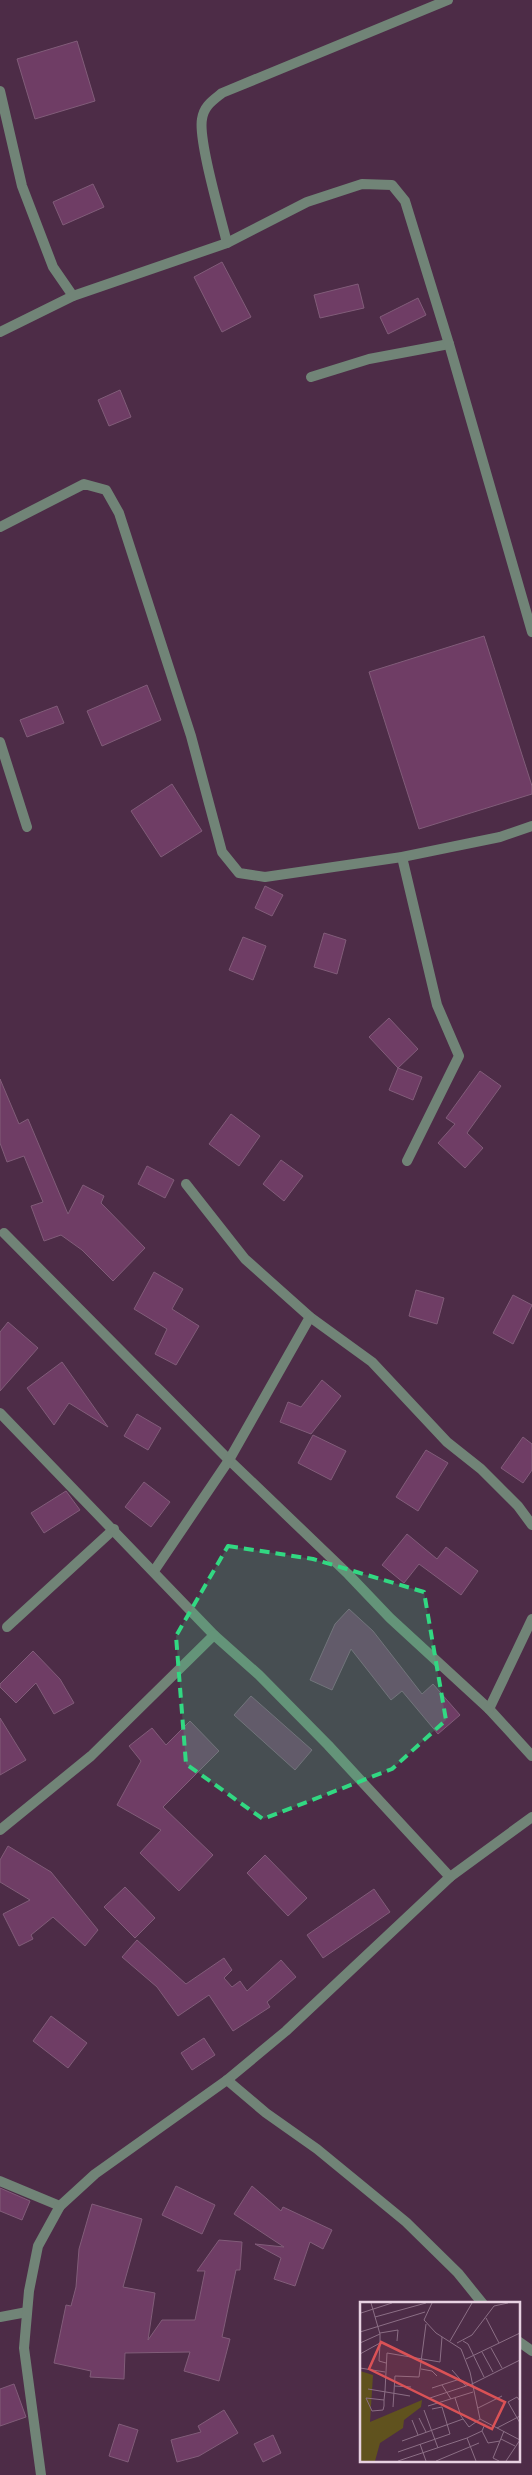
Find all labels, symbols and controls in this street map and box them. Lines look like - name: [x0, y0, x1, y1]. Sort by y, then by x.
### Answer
- inset map: [360, 2302, 520, 2462]

